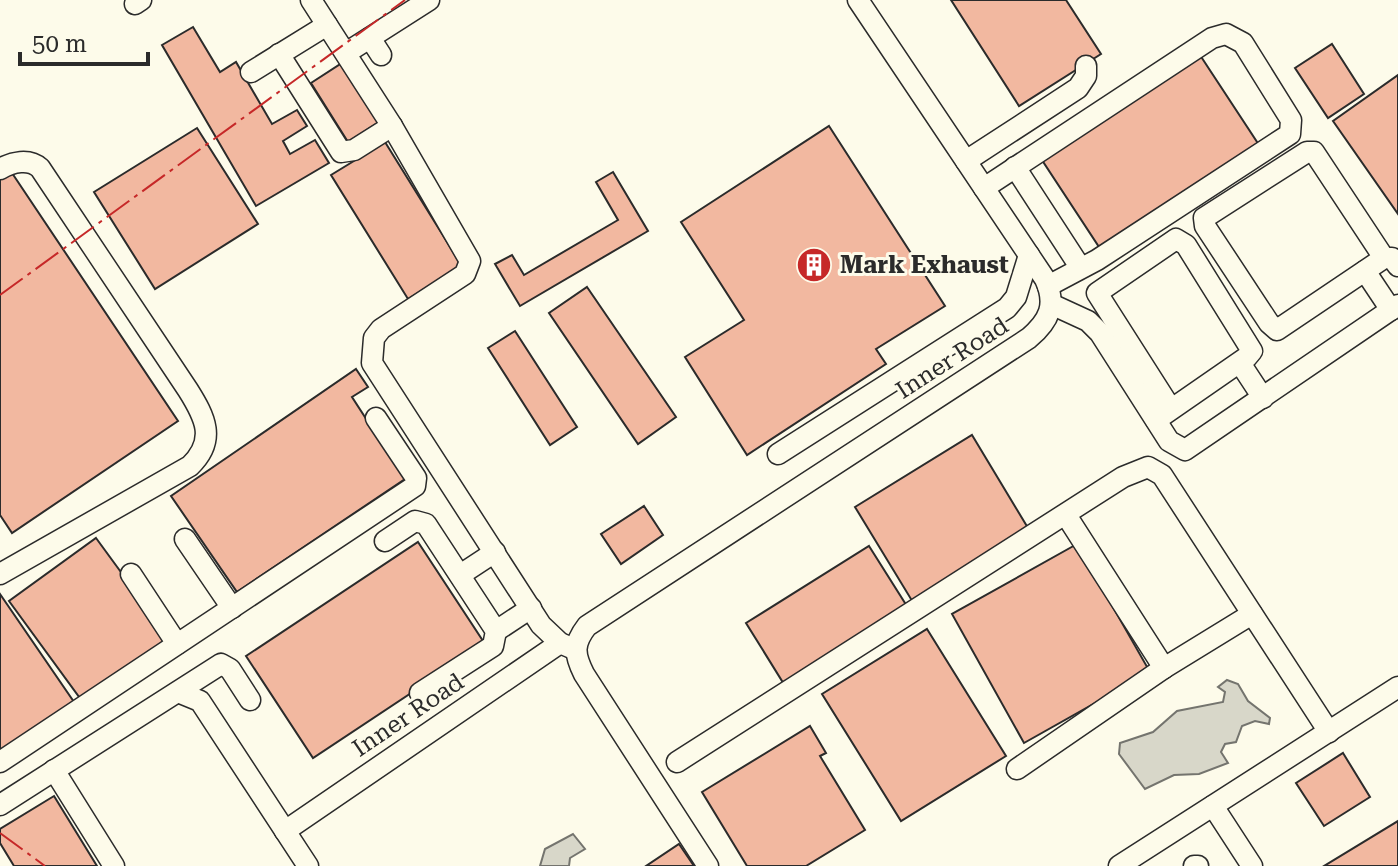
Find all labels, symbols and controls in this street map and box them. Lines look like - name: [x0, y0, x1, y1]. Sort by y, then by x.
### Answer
- scale bar: [20, 16, 148, 66]
- text: 50 m: [32, 30, 87, 58]
- building icon: Mark Exhaust: [795, 246, 833, 284]
- place label: Mark Exhaust: [840, 251, 1009, 279]
- street label: Inner Road: [891, 311, 1013, 405]
- street label: Inner Road: [347, 668, 469, 762]

